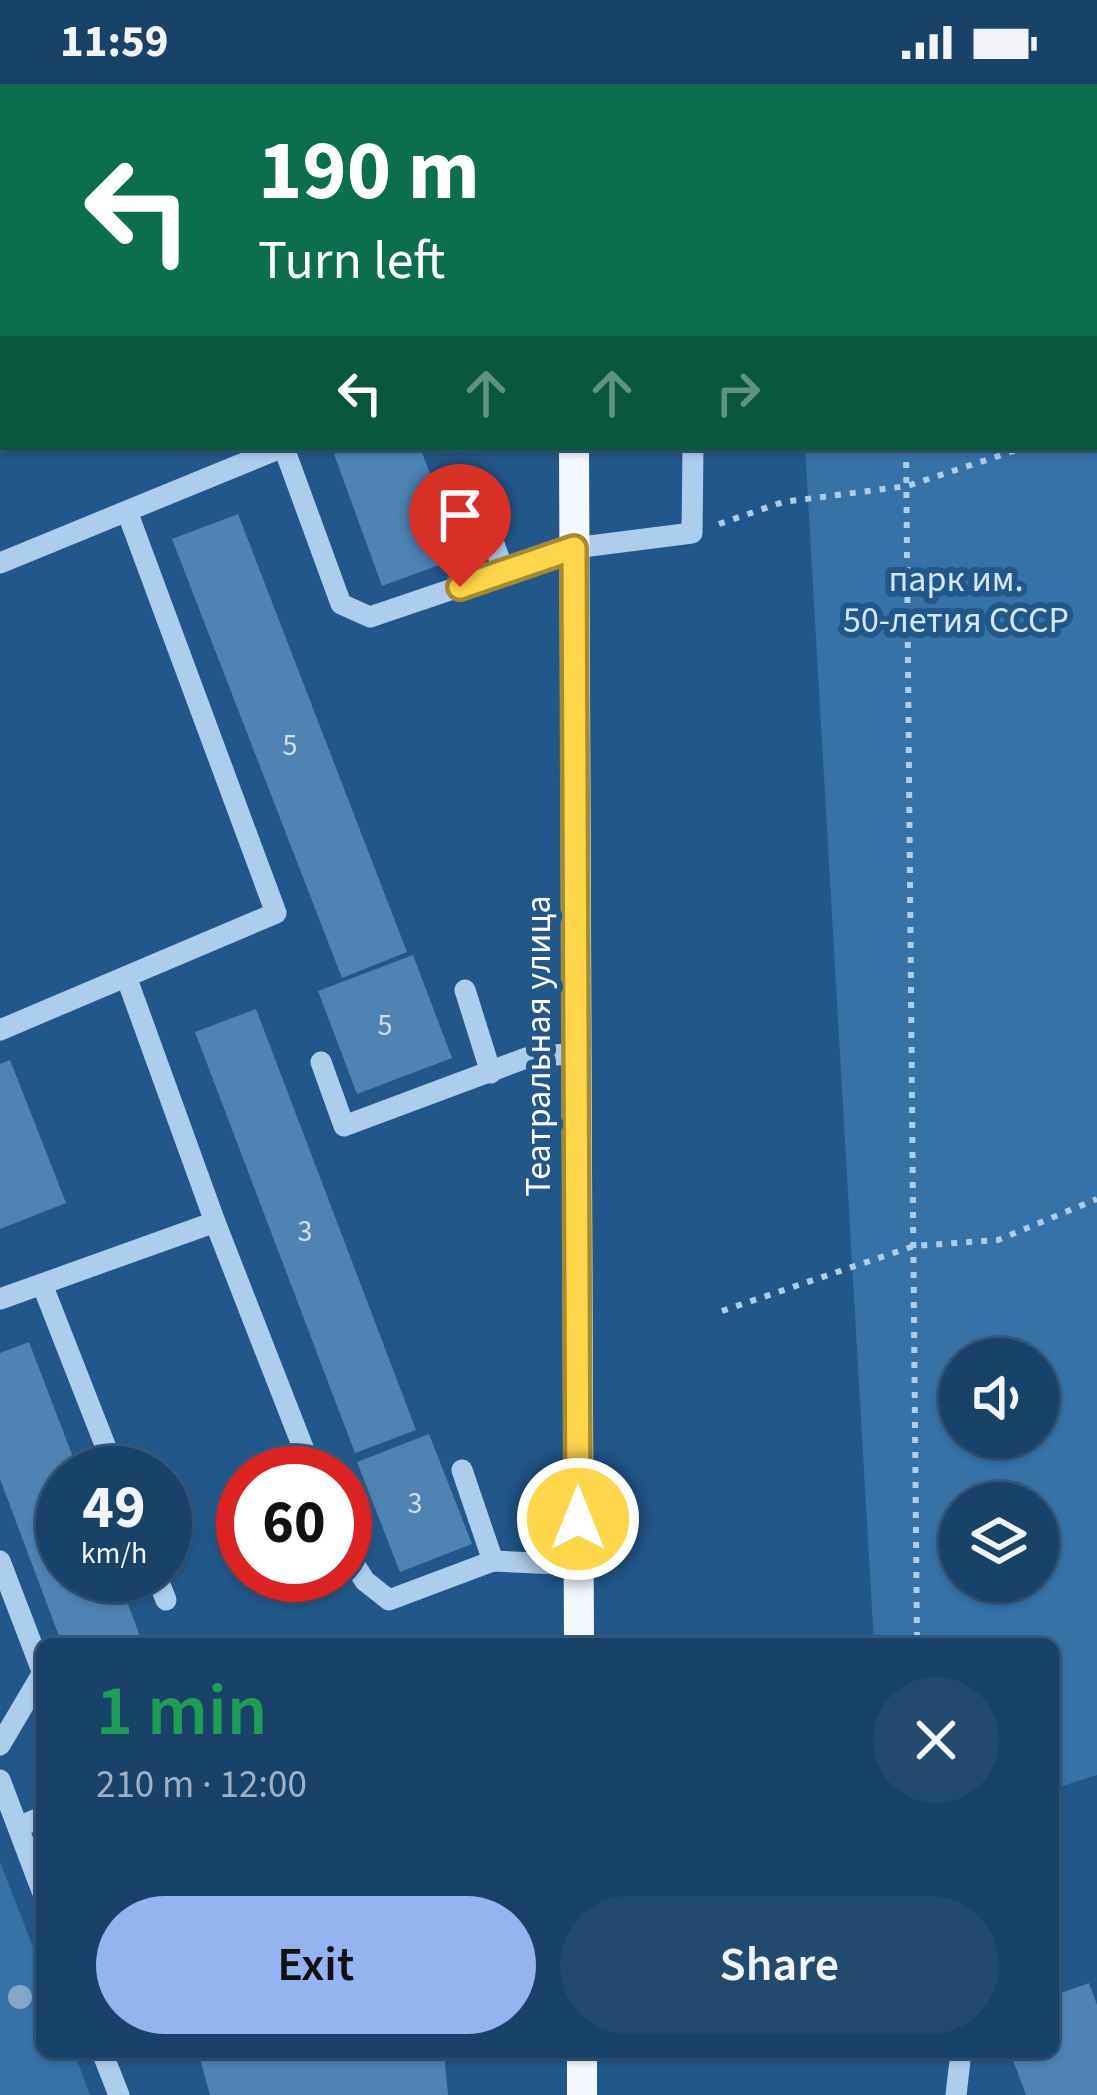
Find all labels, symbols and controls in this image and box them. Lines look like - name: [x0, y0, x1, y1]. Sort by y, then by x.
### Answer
- text: 11:59: [60, 10, 169, 74]
- text: 190 m: [258, 112, 480, 232]
- icon: left: [60, 132, 216, 288]
- text: Turn left: [258, 223, 445, 300]
- icon: left: [327, 360, 393, 426]
- icon: ahead: [453, 360, 519, 426]
- icon: ahead: [579, 360, 645, 426]
- icon: right: [705, 360, 771, 426]
- pin: [409, 464, 511, 587]
- icon: arrive: [427, 482, 493, 548]
- park label: парк им. 50-летия СССР: [843, 554, 1069, 646]
- house number: 5: [283, 724, 297, 767]
- street label: Театральная улица: [513, 895, 564, 1197]
- house number: 5: [378, 1004, 392, 1047]
- house number: 3: [298, 1210, 312, 1253]
- map controls: [939, 1338, 1059, 1602]
- button: sound: [939, 1338, 1059, 1458]
- speed limit sign: 60: [216, 1446, 372, 1602]
- position arrow: [515, 1456, 641, 1582]
- text: 49: [82, 1466, 146, 1551]
- house number: 3: [408, 1482, 422, 1525]
- button: layers: [939, 1482, 1059, 1602]
- text: km/h: [81, 1532, 147, 1575]
- text: 1 min: [96, 1660, 267, 1763]
- button: close: [873, 1677, 999, 1803]
- text: 210 m · 12:00: [96, 1757, 307, 1813]
- button: Exit: [96, 1896, 536, 2034]
- button: Share: [560, 1896, 999, 2034]

